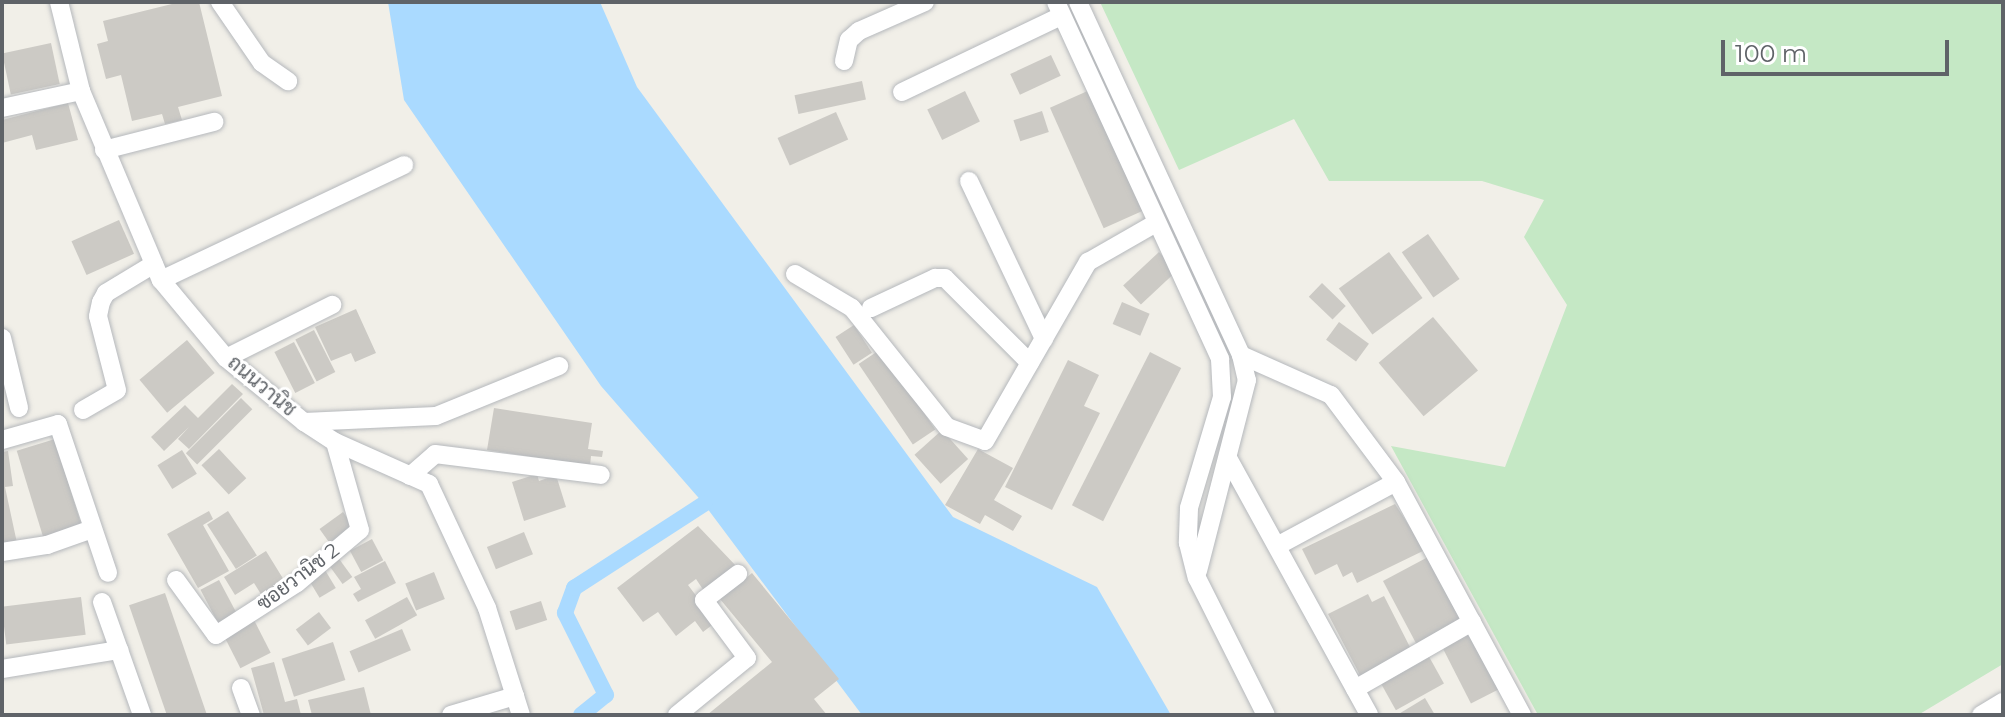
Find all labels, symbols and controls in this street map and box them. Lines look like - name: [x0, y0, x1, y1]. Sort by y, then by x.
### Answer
- scale bar: [1725, 24, 1953, 74]
- text: 100 m: [1735, 39, 1807, 68]
- street label: ถนนวานิช: [223, 350, 301, 422]
- street label: ซอยวานิช 2: [252, 538, 344, 616]

